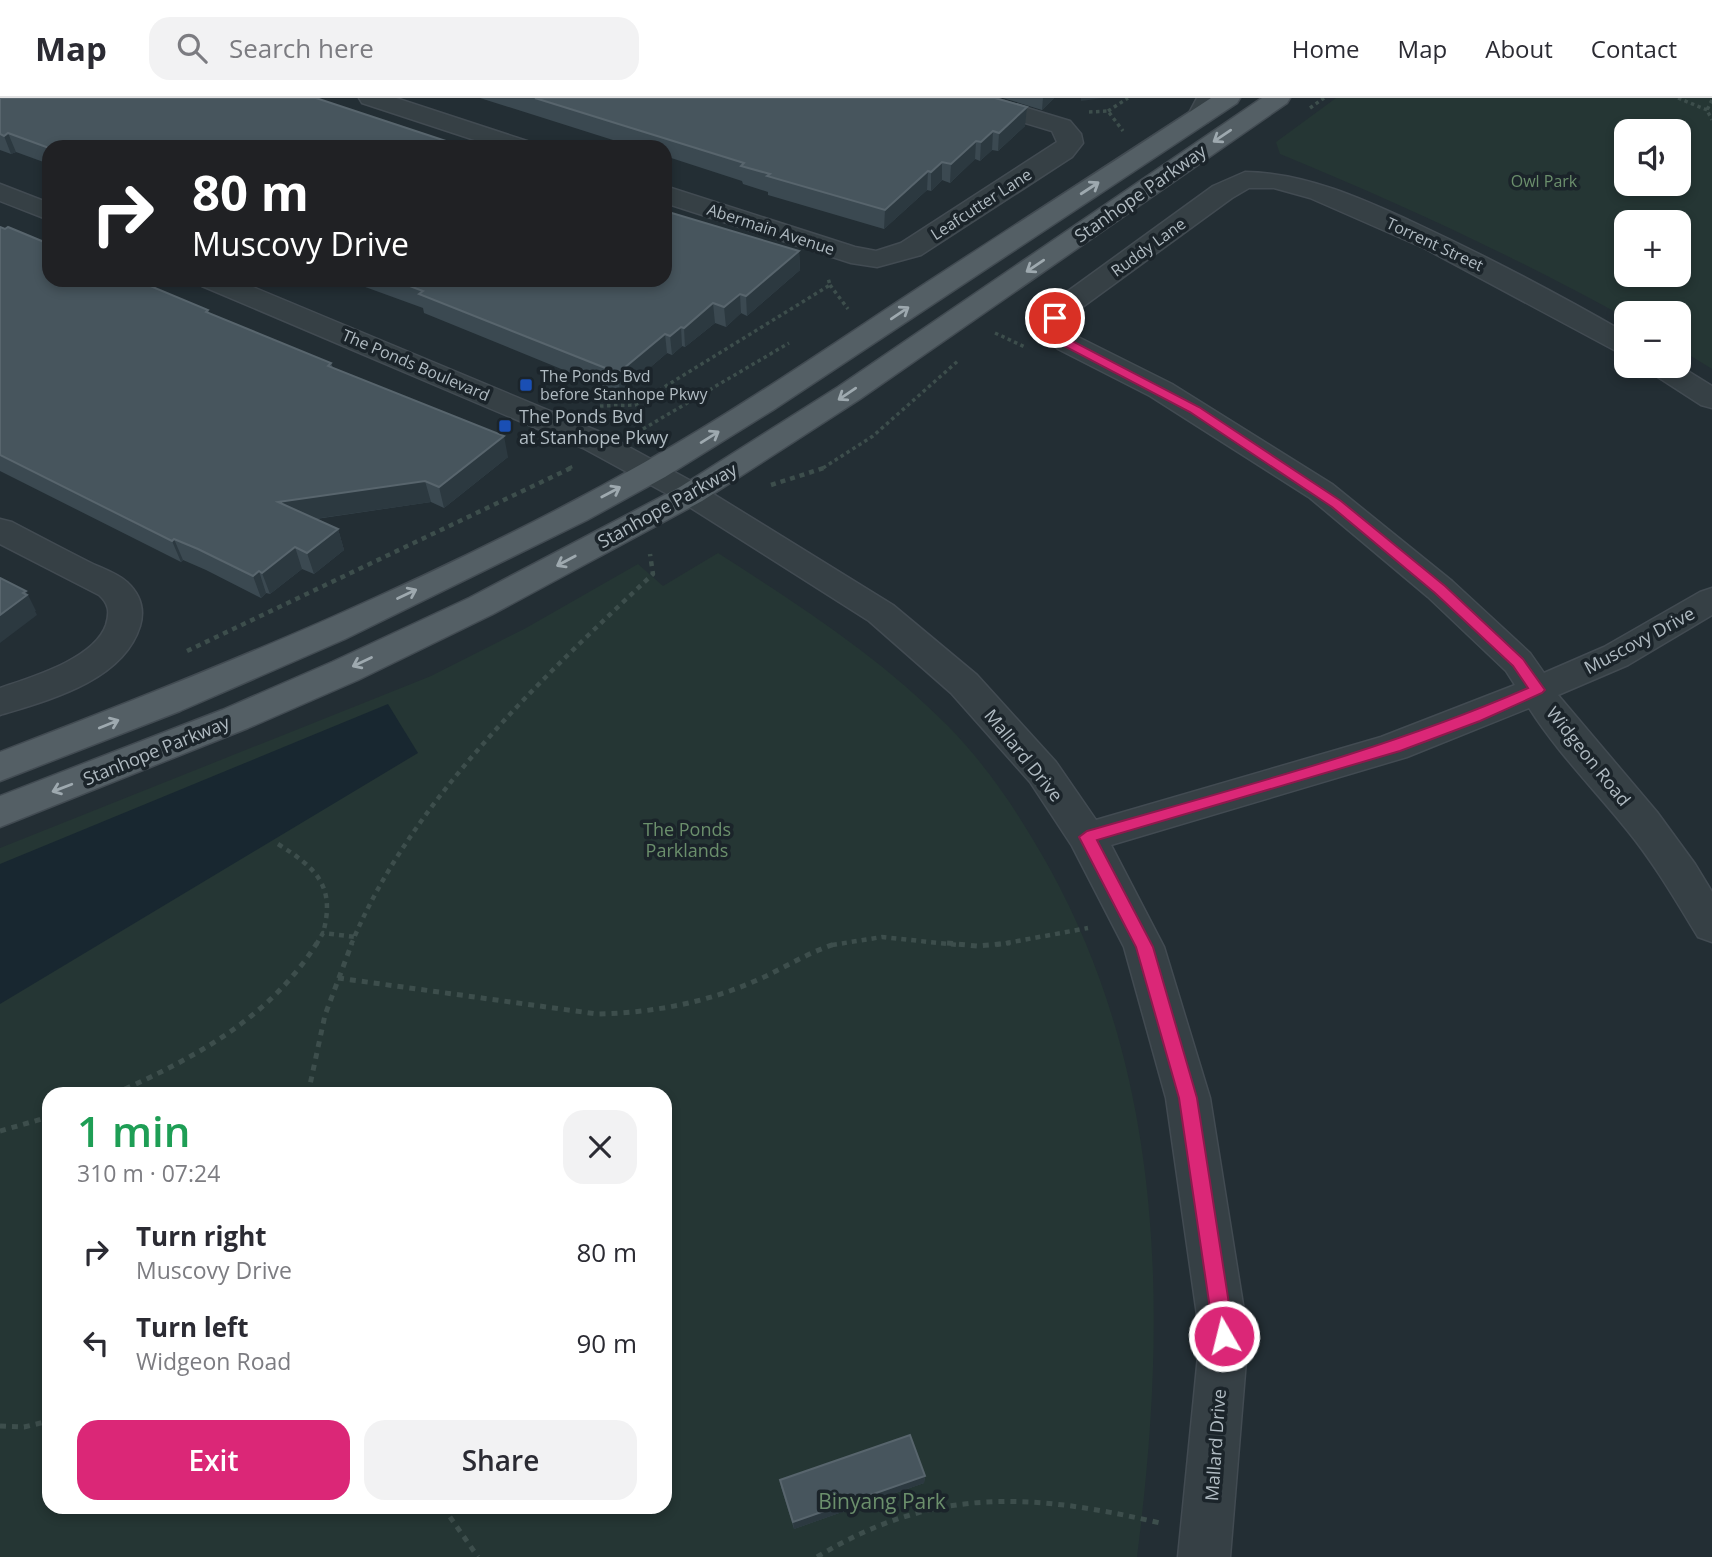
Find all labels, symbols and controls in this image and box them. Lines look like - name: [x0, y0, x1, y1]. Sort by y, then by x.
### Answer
- search box: [149, 17, 639, 80]
- text: Map: [35, 26, 107, 71]
- icon: search: [173, 29, 211, 67]
- text: Search here: [229, 30, 374, 66]
- text: Home: [1292, 32, 1360, 65]
- text: Map: [1398, 32, 1447, 65]
- text: About: [1485, 32, 1553, 65]
- text: Contact: [1591, 32, 1677, 65]
- map controls: [1614, 119, 1691, 378]
- button: sound: [1614, 119, 1691, 196]
- one-way arrow: [1213, 129, 1232, 144]
- street label: Stanhope Parkway: [1069, 138, 1211, 247]
- text: 80 m: [192, 159, 309, 225]
- street label: Leafcutter Lane: [926, 163, 1036, 245]
- icon: right: [77, 168, 168, 259]
- park label: Owl Park: [1511, 170, 1578, 192]
- one-way arrow: [1080, 180, 1100, 194]
- street label: Abermain Avenue: [704, 198, 838, 260]
- button: +: [1614, 210, 1691, 287]
- street label: Ruddy Lane: [1106, 212, 1190, 282]
- street label: Torrent Street: [1383, 212, 1487, 276]
- text: Muscovy Drive: [192, 222, 409, 265]
- one-way arrow: [1026, 259, 1045, 273]
- pin: [1025, 288, 1085, 348]
- icon: arrive: [1036, 299, 1074, 337]
- button: −: [1614, 301, 1691, 378]
- one-way arrow: [890, 305, 909, 320]
- street label: The Ponds Boulevard: [339, 324, 493, 406]
- place label: The Ponds Bvd before Stanhope Pkwy: [540, 365, 708, 405]
- marker: The Ponds Bvd before Stanhope Pkwy: [518, 377, 534, 393]
- one-way arrow: [838, 387, 857, 402]
- place label: The Ponds Bvd at Stanhope Pkwy: [519, 404, 669, 449]
- marker: The Ponds Bvd at Stanhope Pkwy: [497, 418, 513, 434]
- one-way arrow: [699, 429, 719, 443]
- street label: Stanhope Parkway: [593, 456, 742, 553]
- one-way arrow: [600, 485, 621, 499]
- one-way arrow: [556, 555, 577, 568]
- one-way arrow: [396, 587, 418, 600]
- street label: Muscovy Drive: [1579, 601, 1699, 679]
- one-way arrow: [352, 656, 374, 669]
- street label: Widgeon Road: [1541, 701, 1637, 811]
- street label: Mallard Drive: [979, 704, 1069, 806]
- street label: Stanhope Parkway: [79, 709, 234, 790]
- one-way arrow: [98, 717, 119, 730]
- one-way arrow: [52, 782, 74, 795]
- park label: The Ponds Parklands: [643, 817, 731, 862]
- text: 1 min: [77, 1102, 190, 1159]
- button: close: [563, 1110, 637, 1184]
- text: 310 m · 07:24: [77, 1157, 220, 1189]
- text: Turn right: [136, 1218, 267, 1254]
- icon: right: [77, 1233, 115, 1271]
- text: 80 m: [576, 1234, 637, 1270]
- text: Muscovy Drive: [136, 1254, 292, 1286]
- position arrow: [1187, 1299, 1261, 1373]
- text: Turn left: [136, 1309, 248, 1345]
- icon: left: [77, 1324, 115, 1362]
- text: 90 m: [576, 1325, 637, 1361]
- text: Widgeon Road: [136, 1345, 291, 1377]
- street label: Mallard Drive: [1199, 1388, 1231, 1502]
- button: Exit: [77, 1420, 350, 1500]
- button: Share: [364, 1420, 637, 1500]
- park label: Binyang Park: [818, 1487, 946, 1515]

